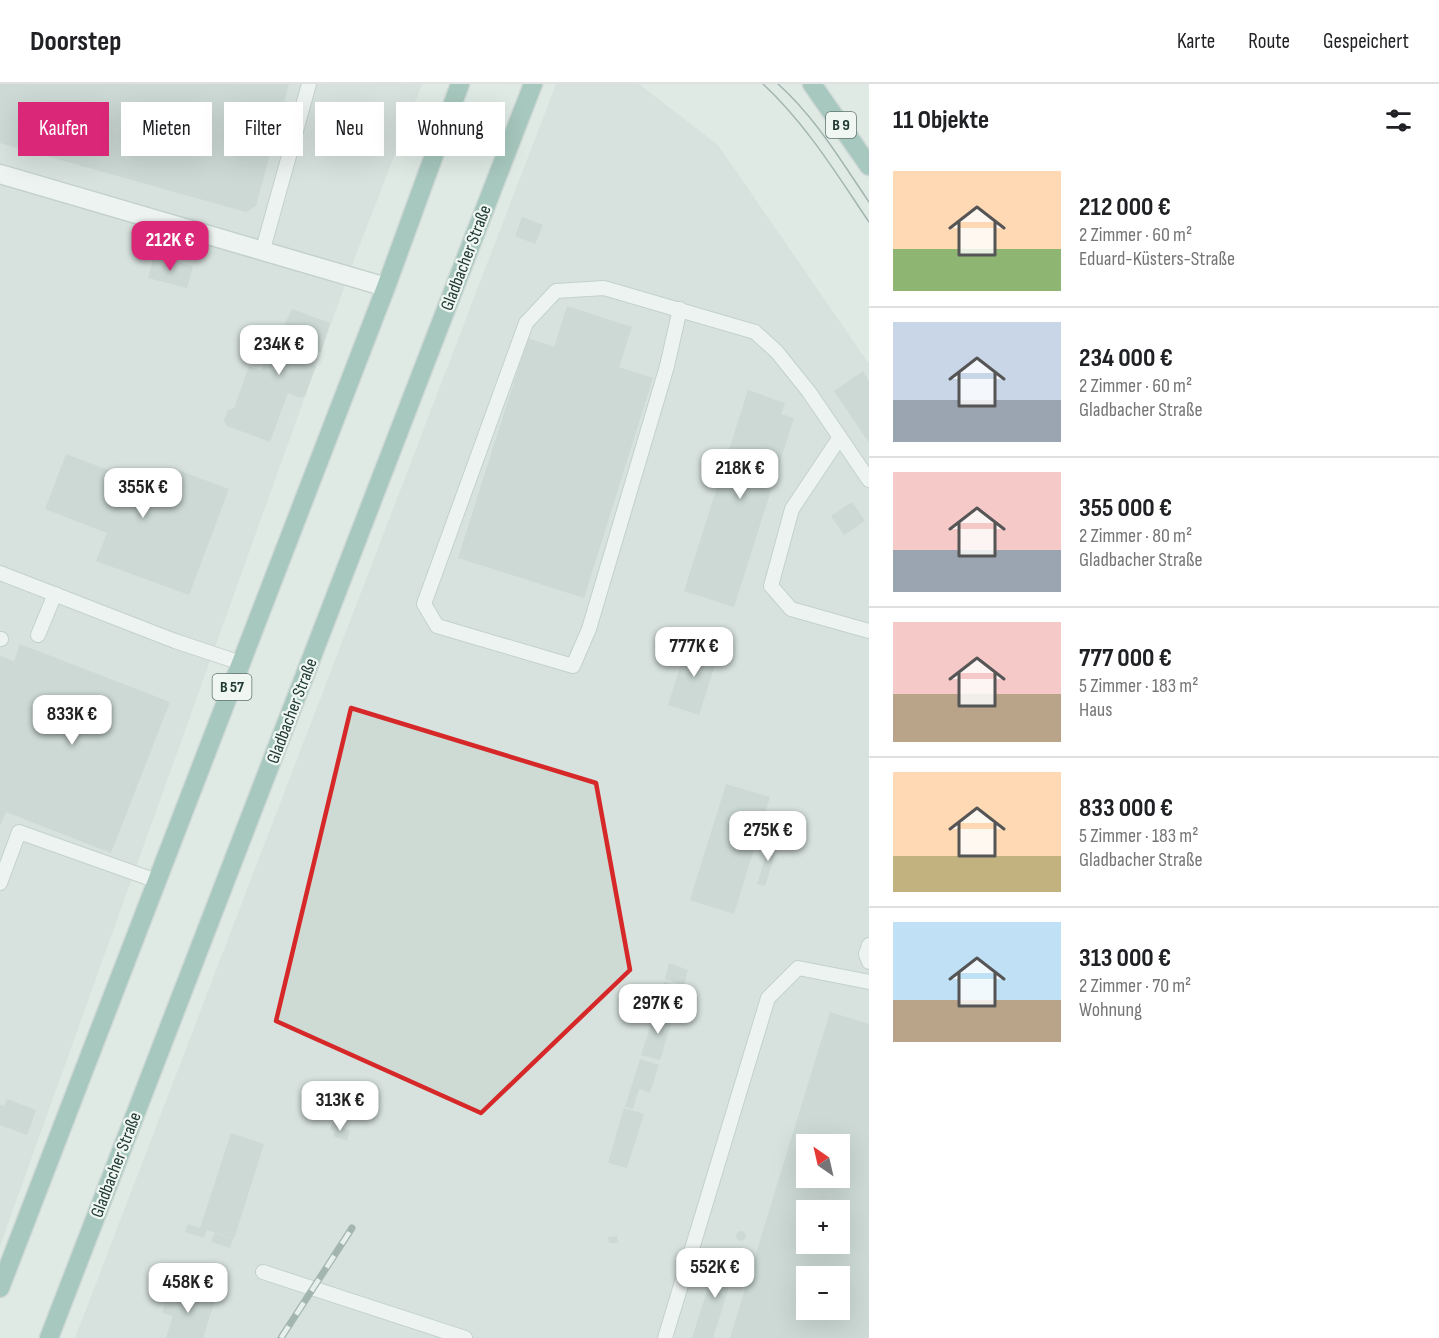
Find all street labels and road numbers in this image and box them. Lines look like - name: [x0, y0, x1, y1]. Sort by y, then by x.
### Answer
- road number: B 9: [826, 112, 856, 138]
- street label: Gladbacher Straße: [436, 202, 496, 314]
- street label: Gladbacher Straße: [262, 655, 322, 767]
- road number: B 57: [212, 674, 252, 700]
- street label: Gladbacher Straße: [86, 1109, 146, 1221]

